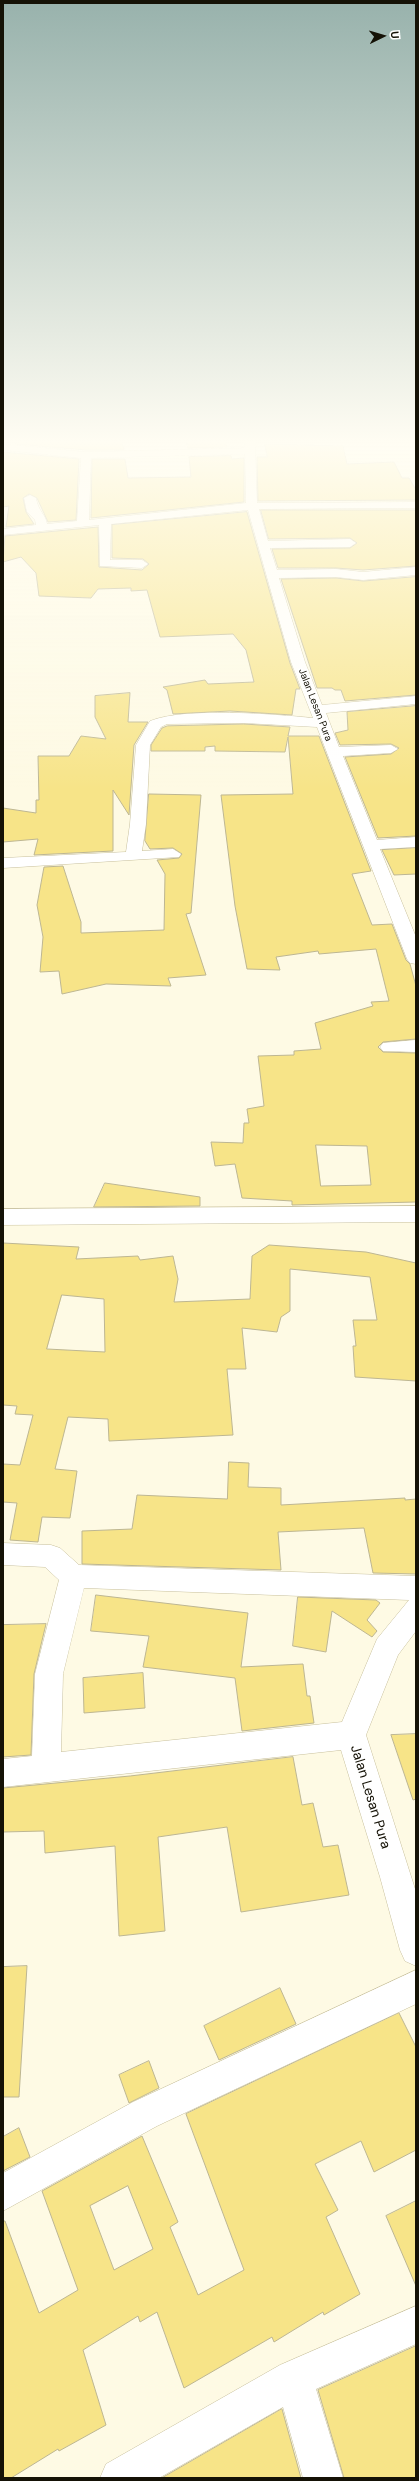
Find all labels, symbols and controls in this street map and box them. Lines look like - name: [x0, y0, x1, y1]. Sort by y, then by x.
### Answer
- north arrow: [363, 16, 403, 56]
- text: U: [388, 31, 402, 39]
- street label: Jalan Lesan Pura: [296, 667, 334, 743]
- street label: Jalan Lesan Pura: [346, 1743, 394, 1851]

